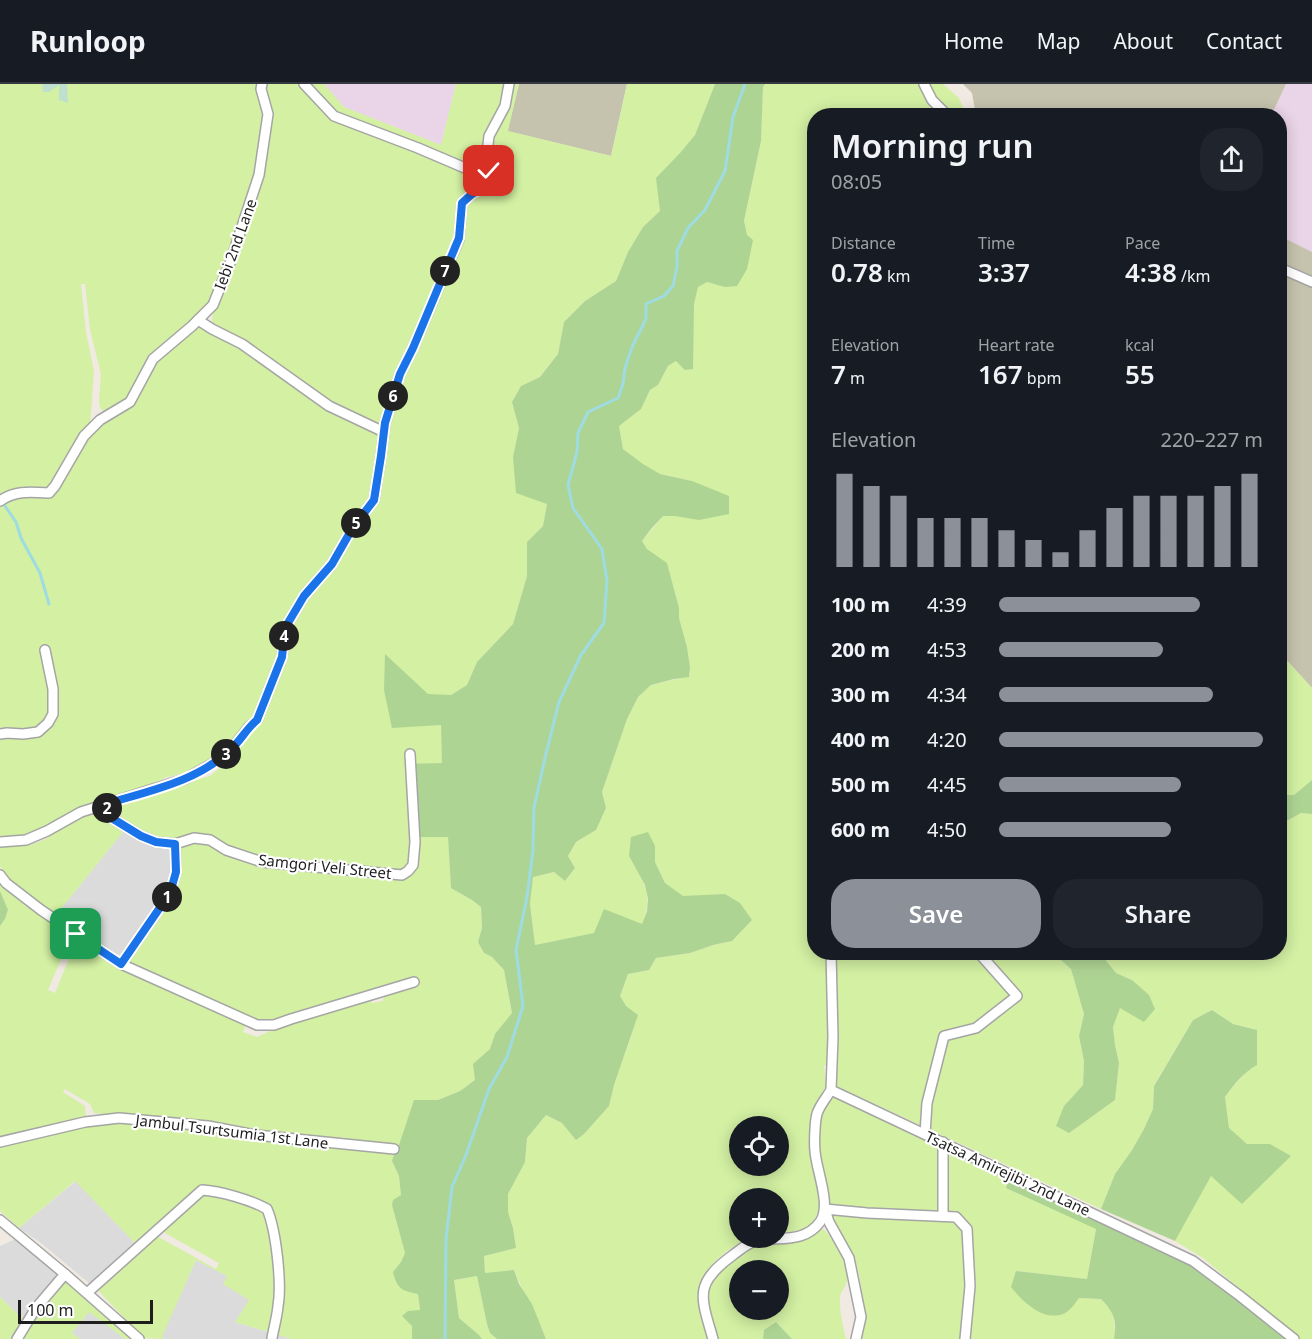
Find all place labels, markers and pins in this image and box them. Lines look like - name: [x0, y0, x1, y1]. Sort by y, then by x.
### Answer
- pin: [463, 145, 514, 196]
- pin: 7: [430, 256, 460, 286]
- pin: 6: [378, 381, 408, 411]
- pin: 5: [341, 508, 371, 538]
- pin: 4: [269, 621, 299, 651]
- pin: 3: [211, 739, 241, 769]
- pin: 2: [92, 793, 122, 823]
- pin: 1: [152, 882, 182, 912]
- pin: [50, 908, 101, 959]

